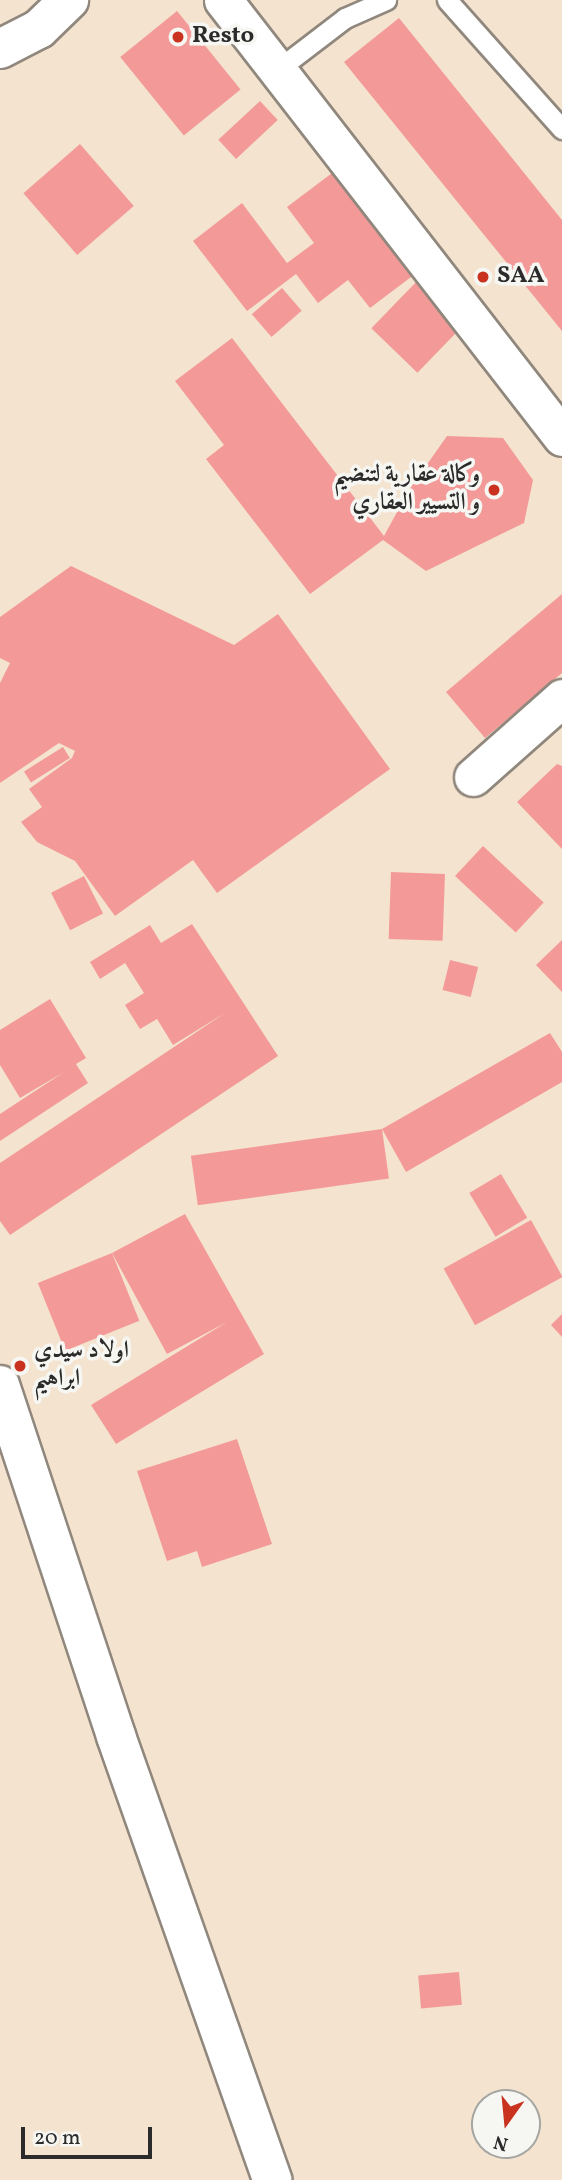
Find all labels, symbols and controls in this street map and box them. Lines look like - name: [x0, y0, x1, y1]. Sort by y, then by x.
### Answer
- place label: Resto: [192, 23, 254, 51]
- marker: Resto: [170, 29, 186, 45]
- place label: SAA: [497, 263, 545, 291]
- marker: SAA: [475, 269, 491, 285]
- place label: وكالة عقارية لتنضيم و التسيير العقاري: [334, 462, 480, 518]
- marker: وكالة عقارية لتنضيم و التسيير العقاري: [486, 482, 502, 498]
- place label: اولاد سيدي ابراهيم: [34, 1338, 129, 1394]
- marker: اولاد سيدي ابراهيم: [12, 1358, 28, 1374]
- north arrow: [471, 2089, 541, 2159]
- scale bar: [24, 2114, 156, 2158]
- text: 20 m: [34, 2124, 80, 2153]
- text: N: [491, 2128, 511, 2157]

